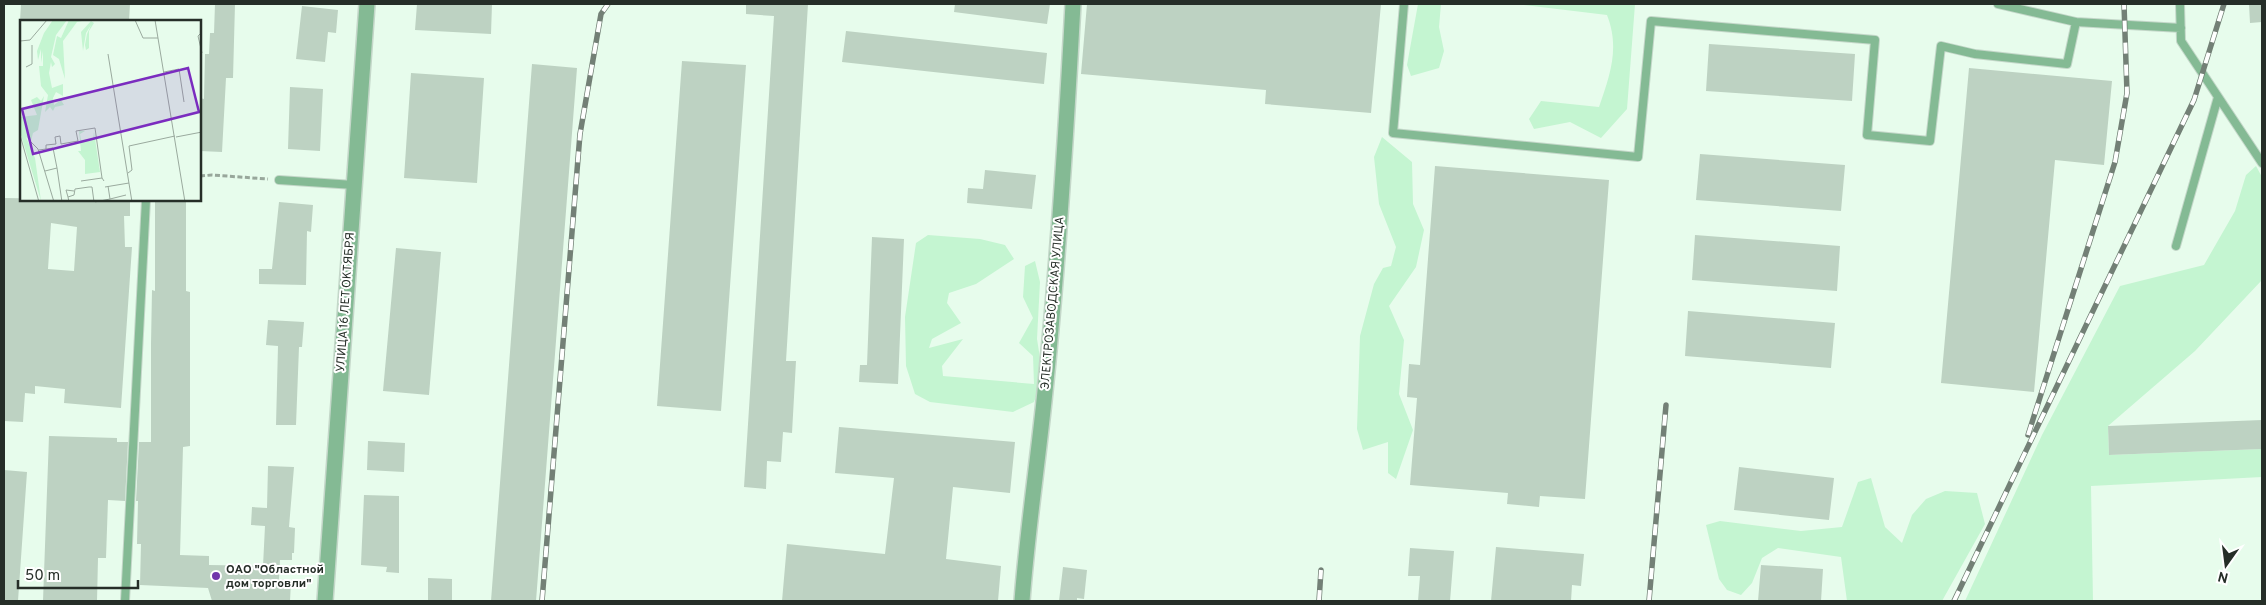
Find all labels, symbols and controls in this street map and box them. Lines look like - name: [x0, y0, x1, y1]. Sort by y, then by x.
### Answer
- inset map: [20, 20, 201, 201]
- street label: ЭЛЕКТРОЗАВОДСКАЯ УЛИЦА: [1037, 216, 1069, 390]
- street label: УЛИЦА 16 ЛЕТ ОКТЯБРЯ: [333, 232, 359, 373]
- north arrow: [2201, 540, 2251, 590]
- scale bar: [18, 558, 138, 590]
- place label: ОАО "Областной дом торговли": [226, 562, 324, 592]
- text: 50 m: [25, 567, 60, 586]
- text: N: [2216, 567, 2230, 586]
- marker: ОАО "Областной дом торговли": [210, 570, 222, 582]

